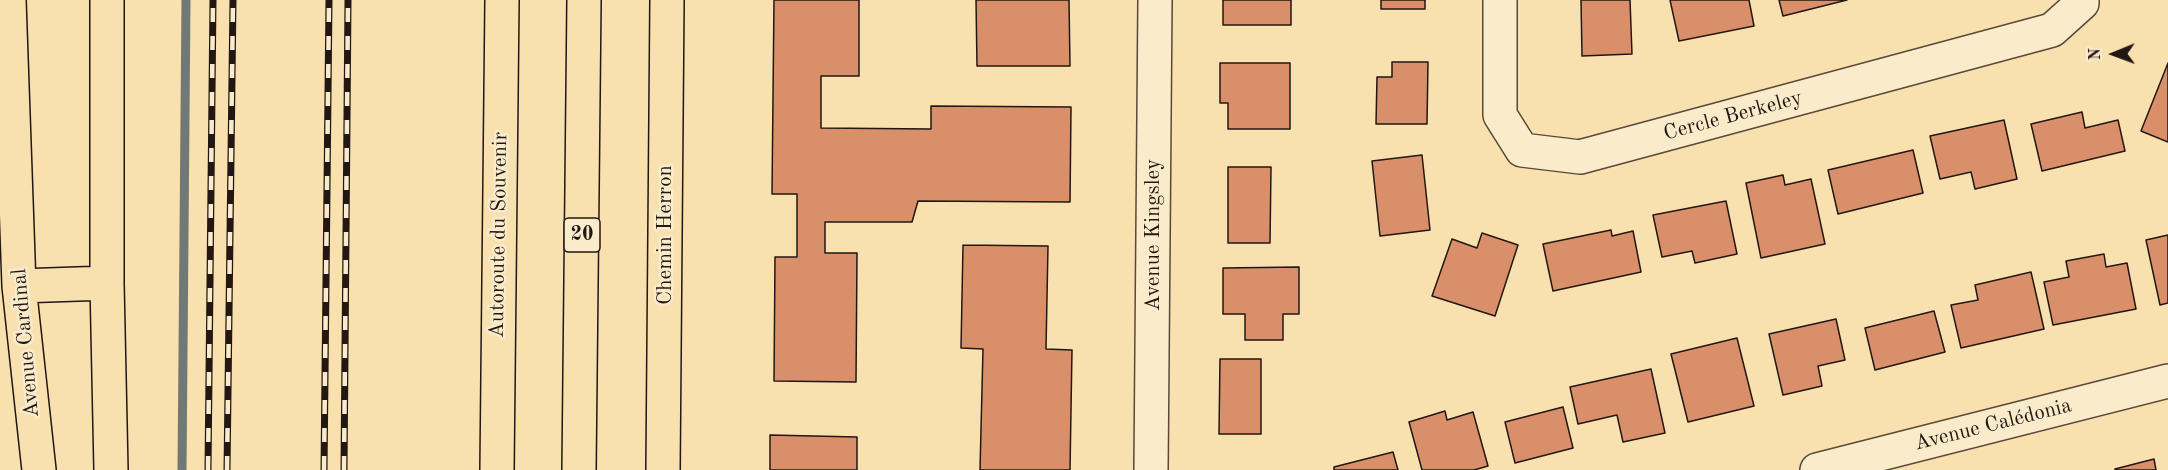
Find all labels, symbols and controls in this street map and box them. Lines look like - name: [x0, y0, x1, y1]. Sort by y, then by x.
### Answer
- north arrow: [2084, 24, 2144, 84]
- text: N: [2088, 48, 2104, 61]
- street label: Cercle Berkeley: [1661, 85, 1805, 147]
- street label: Autoroute du Souvenir: [485, 132, 513, 338]
- street label: Avenue Kingsley: [1140, 159, 1166, 311]
- street label: Chemin Herron: [652, 165, 678, 305]
- road number: 20: [564, 218, 600, 252]
- street label: Avenue Cardinal: [7, 267, 45, 419]
- street label: Avenue Calédonia: [1912, 393, 2074, 457]

